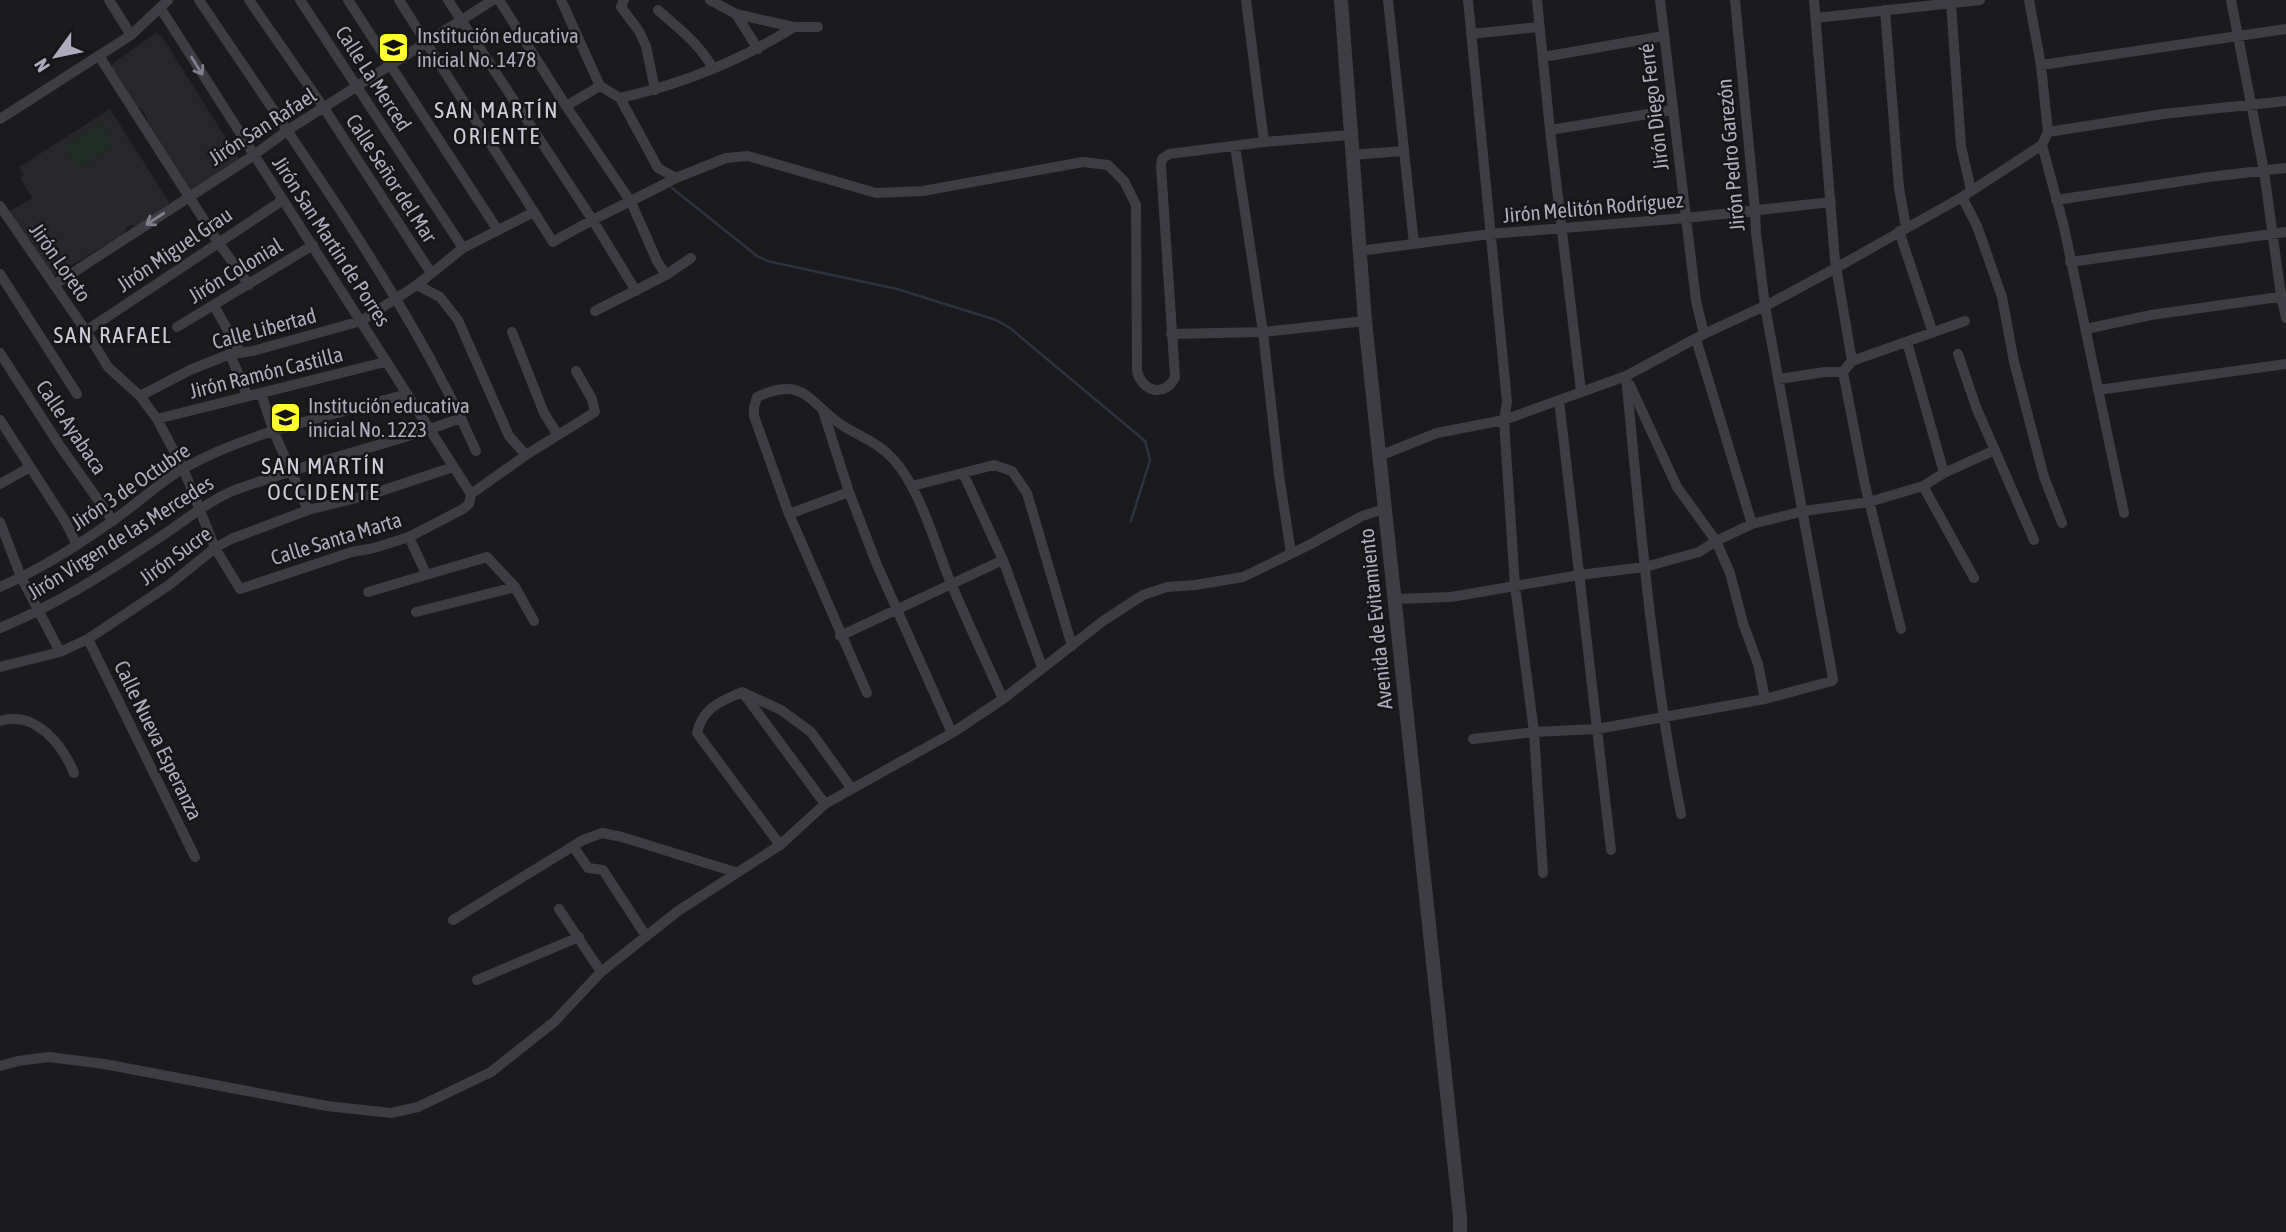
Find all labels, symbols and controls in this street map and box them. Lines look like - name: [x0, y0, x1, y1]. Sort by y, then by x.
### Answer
- north arrow: [21, 21, 91, 91]
- street label: Calle La Merced: [331, 21, 417, 135]
- place label: Institución educativa inicial No. 1478: [417, 23, 579, 71]
- school or university icon: Institución educativa inicial No. 1478: [377, 30, 411, 64]
- street label: Jirón Diego Ferré: [1633, 42, 1673, 172]
- text: N: [29, 55, 54, 76]
- one-way arrow: [191, 56, 205, 76]
- street label: Jirón Pedro Garezón: [1711, 78, 1749, 232]
- street label: Jirón San Rafael: [204, 82, 321, 170]
- district label: SAN MARTÍN ORIENTE: [434, 97, 560, 149]
- street label: Calle Señor del Mar: [342, 109, 443, 247]
- street label: Jirón San Martín de Porres: [268, 152, 396, 330]
- street label: Jirón Melitón Rodríguez: [1502, 187, 1685, 227]
- street label: Jirón Miguel Grau: [112, 202, 236, 296]
- one-way arrow: [146, 212, 165, 226]
- street label: Jirón Loreto: [25, 218, 97, 306]
- street label: Jirón Colonial: [184, 232, 287, 307]
- street label: Calle Libertad: [209, 303, 319, 353]
- district label: SAN RAFAEL: [53, 322, 173, 348]
- street label: Jirón Ramón Castilla: [187, 341, 345, 403]
- street label: Calle Ayabaca: [32, 375, 112, 479]
- place label: Institución educativa inicial No. 1223: [308, 393, 470, 441]
- school or university icon: Institución educativa inicial No. 1223: [268, 400, 302, 434]
- street label: Jirón 3 de Octubre: [66, 438, 194, 534]
- district label: SAN MARTÍN OCCIDENTE: [261, 453, 387, 505]
- street label: Jirón Virgen de las Mercedes: [23, 470, 217, 604]
- street label: Calle Santa Marta: [268, 507, 404, 569]
- street label: Jirón Sucre: [134, 521, 216, 589]
- street label: Avenida de Evitamiento: [1354, 527, 1396, 711]
- street label: Calle Nueva Esperanza: [110, 656, 208, 824]

